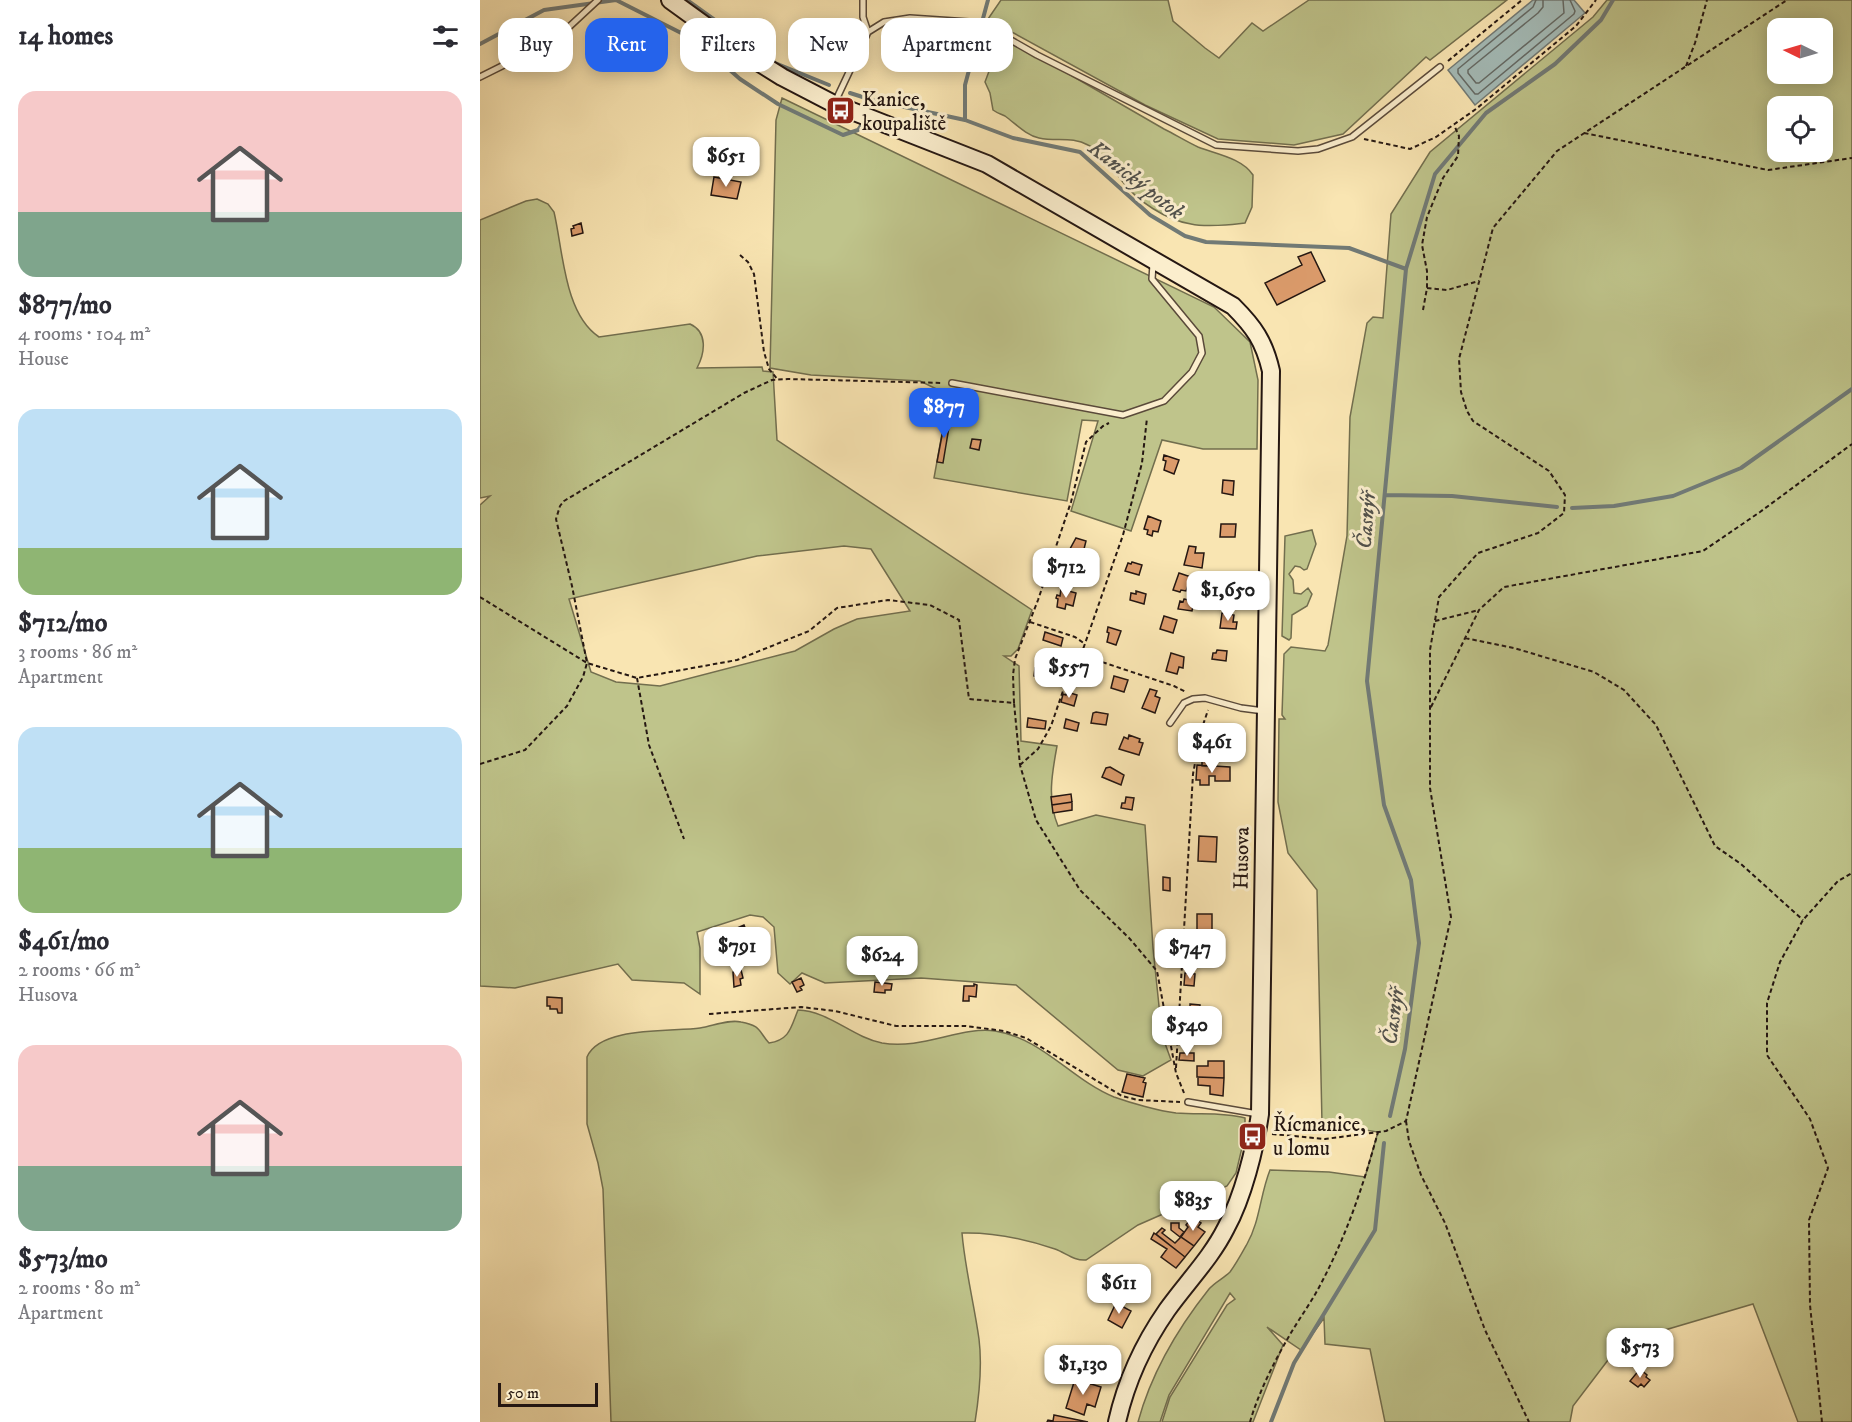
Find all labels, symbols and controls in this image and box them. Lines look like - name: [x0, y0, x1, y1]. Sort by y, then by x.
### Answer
- chip: Buy: [498, 18, 573, 72]
- chip: Rent: [585, 18, 668, 72]
- chip: Filters: [680, 18, 776, 72]
- chip: New: [788, 18, 869, 72]
- chip: Apartment: [881, 18, 1013, 72]
- north arrow: [1767, 18, 1833, 84]
- map controls: [1767, 18, 1833, 162]
- text: 14 homes: [18, 20, 113, 53]
- icon: filters: [429, 20, 462, 53]
- place label: Kanice, koupaliště: [862, 87, 946, 137]
- bus stop icon: Kanice, koupaliště: [825, 95, 857, 127]
- button: locate: [1767, 96, 1833, 162]
- icon: home: [186, 130, 294, 238]
- water label: Kanický potok: [1082, 134, 1190, 226]
- pin: $651: [690, 137, 762, 188]
- text: $651: [707, 144, 745, 169]
- text: $877/mo: [18, 289, 112, 322]
- text: 4 rooms · 104 m²: [18, 322, 150, 347]
- text: House: [18, 347, 69, 372]
- pin: $877: [908, 388, 980, 439]
- text: $877: [923, 395, 965, 420]
- icon: home: [186, 448, 294, 556]
- water label: Časnýř: [1351, 487, 1383, 550]
- pin: $712: [1030, 548, 1102, 599]
- text: $712: [1047, 555, 1085, 580]
- pin: $1,650: [1179, 571, 1277, 622]
- text: $1,650: [1201, 578, 1255, 603]
- text: $712/mo: [18, 607, 107, 640]
- text: 3 rooms · 86 m²: [18, 640, 137, 665]
- pin: $557: [1033, 648, 1105, 699]
- text: $557: [1048, 655, 1090, 680]
- text: Apartment: [18, 665, 103, 690]
- pin: $461: [1176, 723, 1248, 774]
- text: $461: [1192, 730, 1232, 755]
- icon: home: [186, 766, 294, 874]
- street label: Husova: [1228, 826, 1256, 890]
- text: $461/mo: [18, 925, 109, 958]
- pin: $791: [701, 927, 773, 978]
- pin: $747: [1154, 929, 1226, 980]
- text: $791: [718, 934, 756, 959]
- pin: $624: [846, 936, 918, 987]
- text: $747: [1169, 936, 1211, 961]
- text: $624: [861, 943, 903, 968]
- text: 2 rooms · 66 m²: [18, 958, 140, 983]
- text: Husova: [18, 983, 78, 1008]
- water label: Časnýř: [1376, 983, 1411, 1047]
- pin: $540: [1151, 1006, 1223, 1057]
- text: $540: [1166, 1013, 1208, 1038]
- icon: home: [186, 1084, 294, 1192]
- place label: Řícmanice, u lomu: [1273, 1111, 1366, 1162]
- bus stop icon: Řícmanice, u lomu: [1236, 1120, 1268, 1152]
- pin: $835: [1157, 1181, 1229, 1232]
- text: $835: [1174, 1188, 1212, 1213]
- text: $573/mo: [18, 1243, 108, 1276]
- pin: $611: [1083, 1264, 1155, 1315]
- text: $611: [1101, 1271, 1137, 1296]
- text: 2 rooms · 80 m²: [18, 1276, 140, 1301]
- text: Apartment: [18, 1301, 103, 1326]
- pin: $573: [1604, 1328, 1676, 1379]
- text: $573: [1621, 1335, 1659, 1360]
- pin: $1,130: [1034, 1345, 1132, 1396]
- text: $1,130: [1058, 1352, 1108, 1377]
- scale bar: [498, 1380, 598, 1408]
- text: 50 m: [507, 1383, 539, 1403]

